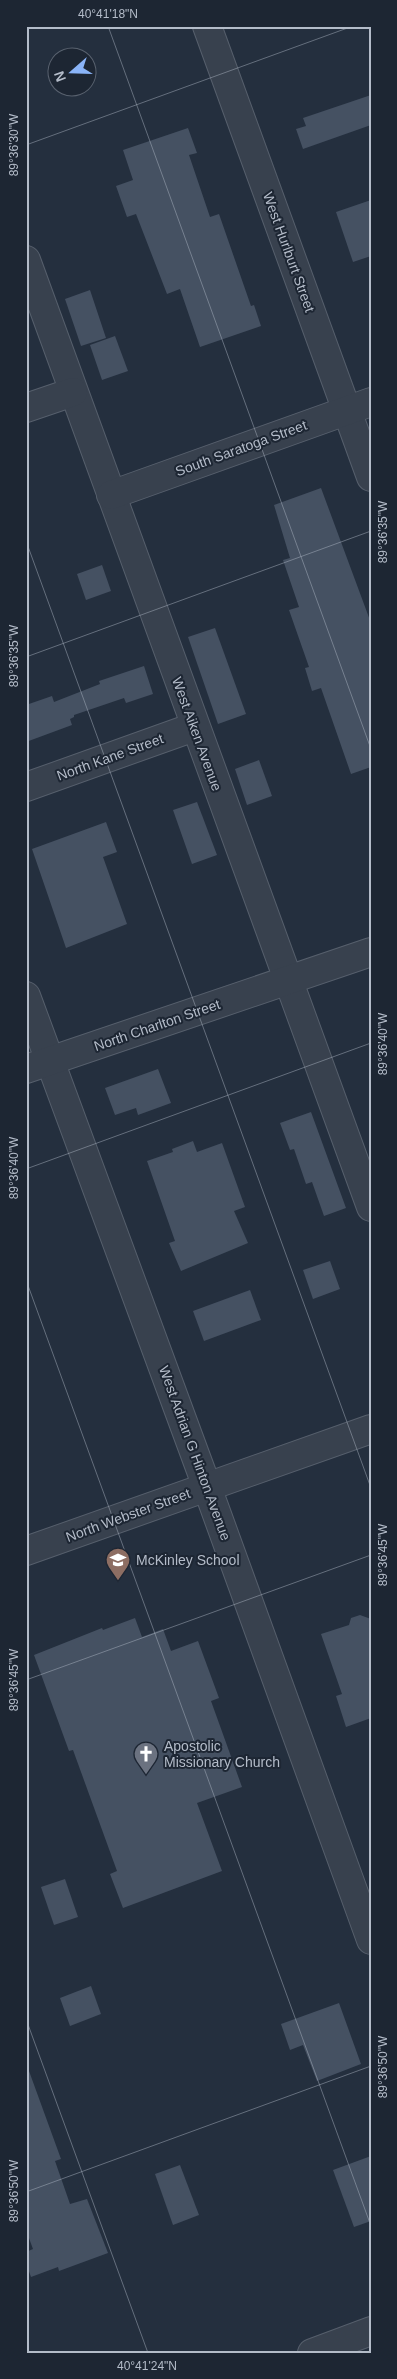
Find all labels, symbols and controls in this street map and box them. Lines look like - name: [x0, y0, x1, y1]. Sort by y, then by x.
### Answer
- text: 40°41'18"N: [78, 7, 138, 21]
- north arrow: [48, 48, 98, 98]
- text: N: [51, 69, 69, 84]
- text: 89°36'30"W: [7, 113, 21, 176]
- street label: West Hurlburt Street: [260, 190, 318, 314]
- street label: South Saratoga Street: [173, 417, 309, 479]
- text: 89°36'35"W: [376, 500, 390, 563]
- text: 89°36'35"W: [7, 624, 21, 687]
- street label: West Aiken Avenue: [169, 675, 225, 793]
- street label: North Kane Street: [55, 730, 165, 784]
- street label: North Charlton Street: [92, 996, 222, 1054]
- text: 89°36'40"W: [376, 1012, 390, 1075]
- text: 89°36'40"W: [7, 1136, 21, 1199]
- street label: West Adrian G Hinton Avenue: [156, 1363, 234, 1543]
- street label: North Webster Street: [64, 1485, 192, 1545]
- text: 89°36'45"W: [376, 1523, 390, 1586]
- school or university icon: McKinley School: [105, 1547, 131, 1581]
- place label: McKinley School: [136, 1552, 240, 1568]
- text: 89°36'45"W: [7, 1648, 21, 1711]
- place label: Apostolic Missionary Church: [164, 1738, 280, 1770]
- church icon: Apostolic Missionary Church: [133, 1741, 159, 1775]
- text: 89°36'50"W: [376, 2035, 390, 2098]
- text: 89°36'50"W: [7, 2159, 21, 2222]
- text: 40°41'24"N: [117, 2359, 177, 2373]

